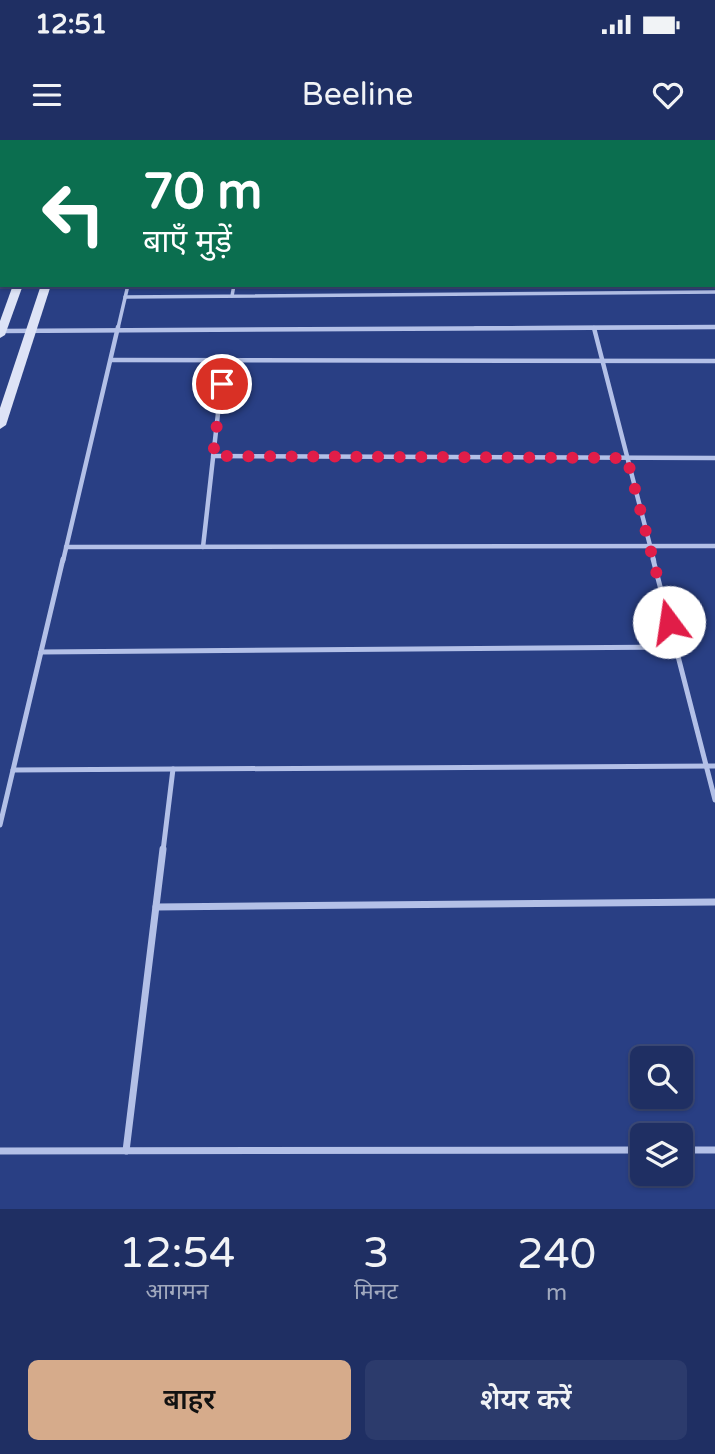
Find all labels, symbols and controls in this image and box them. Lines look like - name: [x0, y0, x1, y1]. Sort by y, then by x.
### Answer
- text: 12:51: [35, 9, 107, 40]
- icon: menu: [28, 76, 66, 114]
- text: Beeline: [302, 76, 413, 114]
- icon: heart: [649, 76, 687, 114]
- text: 70 m: [143, 163, 262, 222]
- icon: left: [28, 168, 119, 259]
- text: बाएँ मुड़ें: [143, 223, 232, 261]
- pin: [192, 354, 252, 414]
- icon: arrive: [203, 365, 241, 403]
- position arrow: [632, 585, 706, 659]
- map controls: [630, 1046, 693, 1186]
- button: search: [630, 1046, 693, 1109]
- button: layers: [630, 1123, 693, 1186]
- text: 12:54: [119, 1228, 235, 1279]
- text: 3: [363, 1228, 389, 1279]
- text: 240: [517, 1229, 596, 1280]
- text: आगमन: [146, 1278, 209, 1306]
- text: मिनट: [354, 1278, 398, 1306]
- text: m: [546, 1279, 567, 1307]
- button: बाहर: [28, 1360, 351, 1440]
- button: शेयर करें: [365, 1360, 687, 1440]

